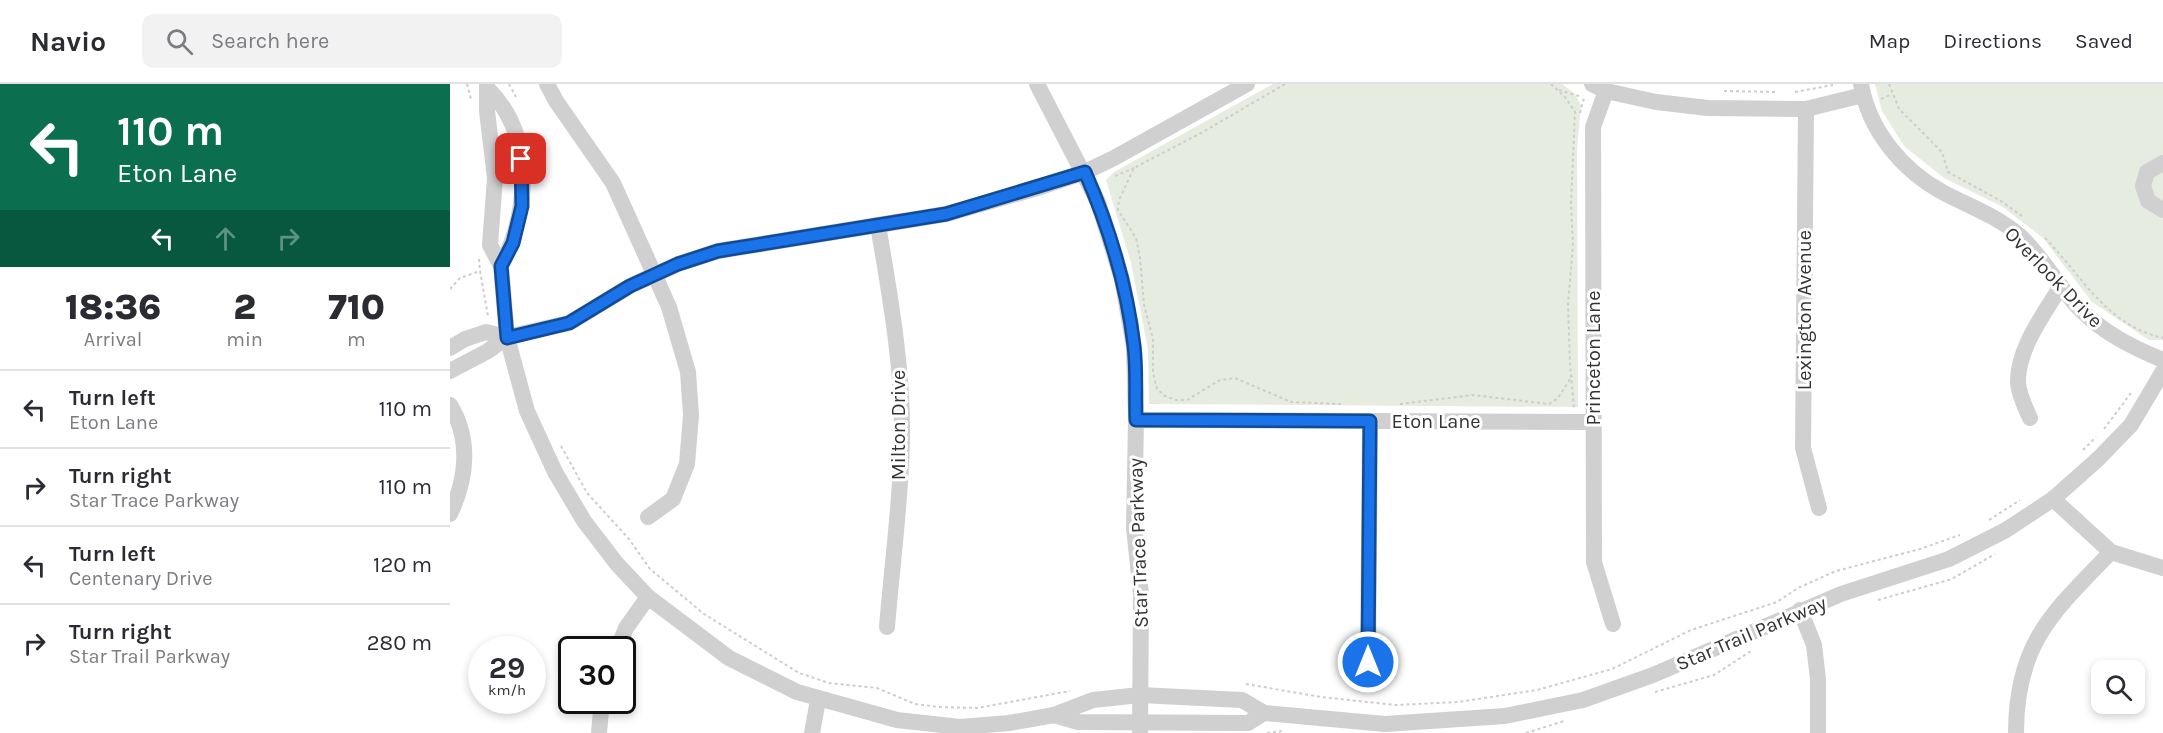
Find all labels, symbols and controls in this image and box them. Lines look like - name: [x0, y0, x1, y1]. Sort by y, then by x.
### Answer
- search box: [142, 14, 562, 68]
- text: Navio: [30, 25, 106, 58]
- icon: search: [163, 25, 196, 58]
- text: Search here: [211, 28, 329, 54]
- text: Map: [1869, 29, 1910, 53]
- text: Directions: [1943, 29, 2042, 53]
- text: Saved: [2075, 29, 2133, 53]
- text: 110 m: [117, 106, 224, 156]
- icon: left: [18, 108, 96, 186]
- pin: [495, 133, 546, 184]
- icon: arrive: [504, 142, 537, 175]
- text: Eton Lane: [117, 157, 237, 189]
- icon: left: [146, 222, 179, 255]
- icon: ahead: [209, 222, 242, 255]
- icon: right: [272, 222, 305, 255]
- street label: Overlook Drive: [2000, 222, 2107, 332]
- street label: Lexington Avenue: [1793, 230, 1816, 390]
- text: 18:36: [65, 286, 161, 328]
- text: 2: [233, 286, 256, 328]
- text: 710: [328, 286, 385, 328]
- street label: Princeton Lane: [1582, 291, 1605, 425]
- text: Arrival: [84, 328, 142, 351]
- text: min: [226, 328, 263, 351]
- text: m: [347, 328, 366, 351]
- street label: Milton Drive: [887, 370, 910, 480]
- text: Turn left: [69, 385, 156, 411]
- icon: left: [18, 393, 51, 426]
- text: 110 m: [379, 396, 432, 422]
- street label: Eton Lane: [1391, 410, 1481, 433]
- text: Eton Lane: [69, 411, 158, 434]
- street label: Star Trace Parkway: [1124, 458, 1153, 628]
- text: Turn right: [69, 463, 172, 489]
- icon: right: [18, 471, 51, 504]
- text: 110 m: [379, 474, 432, 500]
- text: Star Trace Parkway: [69, 489, 239, 512]
- text: Turn left: [69, 541, 156, 567]
- icon: left: [18, 549, 51, 582]
- text: 120 m: [373, 552, 432, 578]
- text: Centenary Drive: [69, 567, 212, 590]
- street label: Star Trail Parkway: [1673, 591, 1830, 676]
- text: Turn right: [69, 619, 172, 645]
- icon: right: [18, 627, 51, 660]
- text: 280 m: [367, 630, 432, 656]
- position arrow: [1336, 630, 1400, 694]
- speed limit sign: 30: [558, 636, 636, 714]
- text: Star Trail Parkway: [69, 645, 230, 668]
- text: 29: [489, 650, 525, 686]
- map controls: [2091, 660, 2145, 714]
- button: search: [2091, 660, 2145, 714]
- text: km/h: [488, 681, 526, 699]

